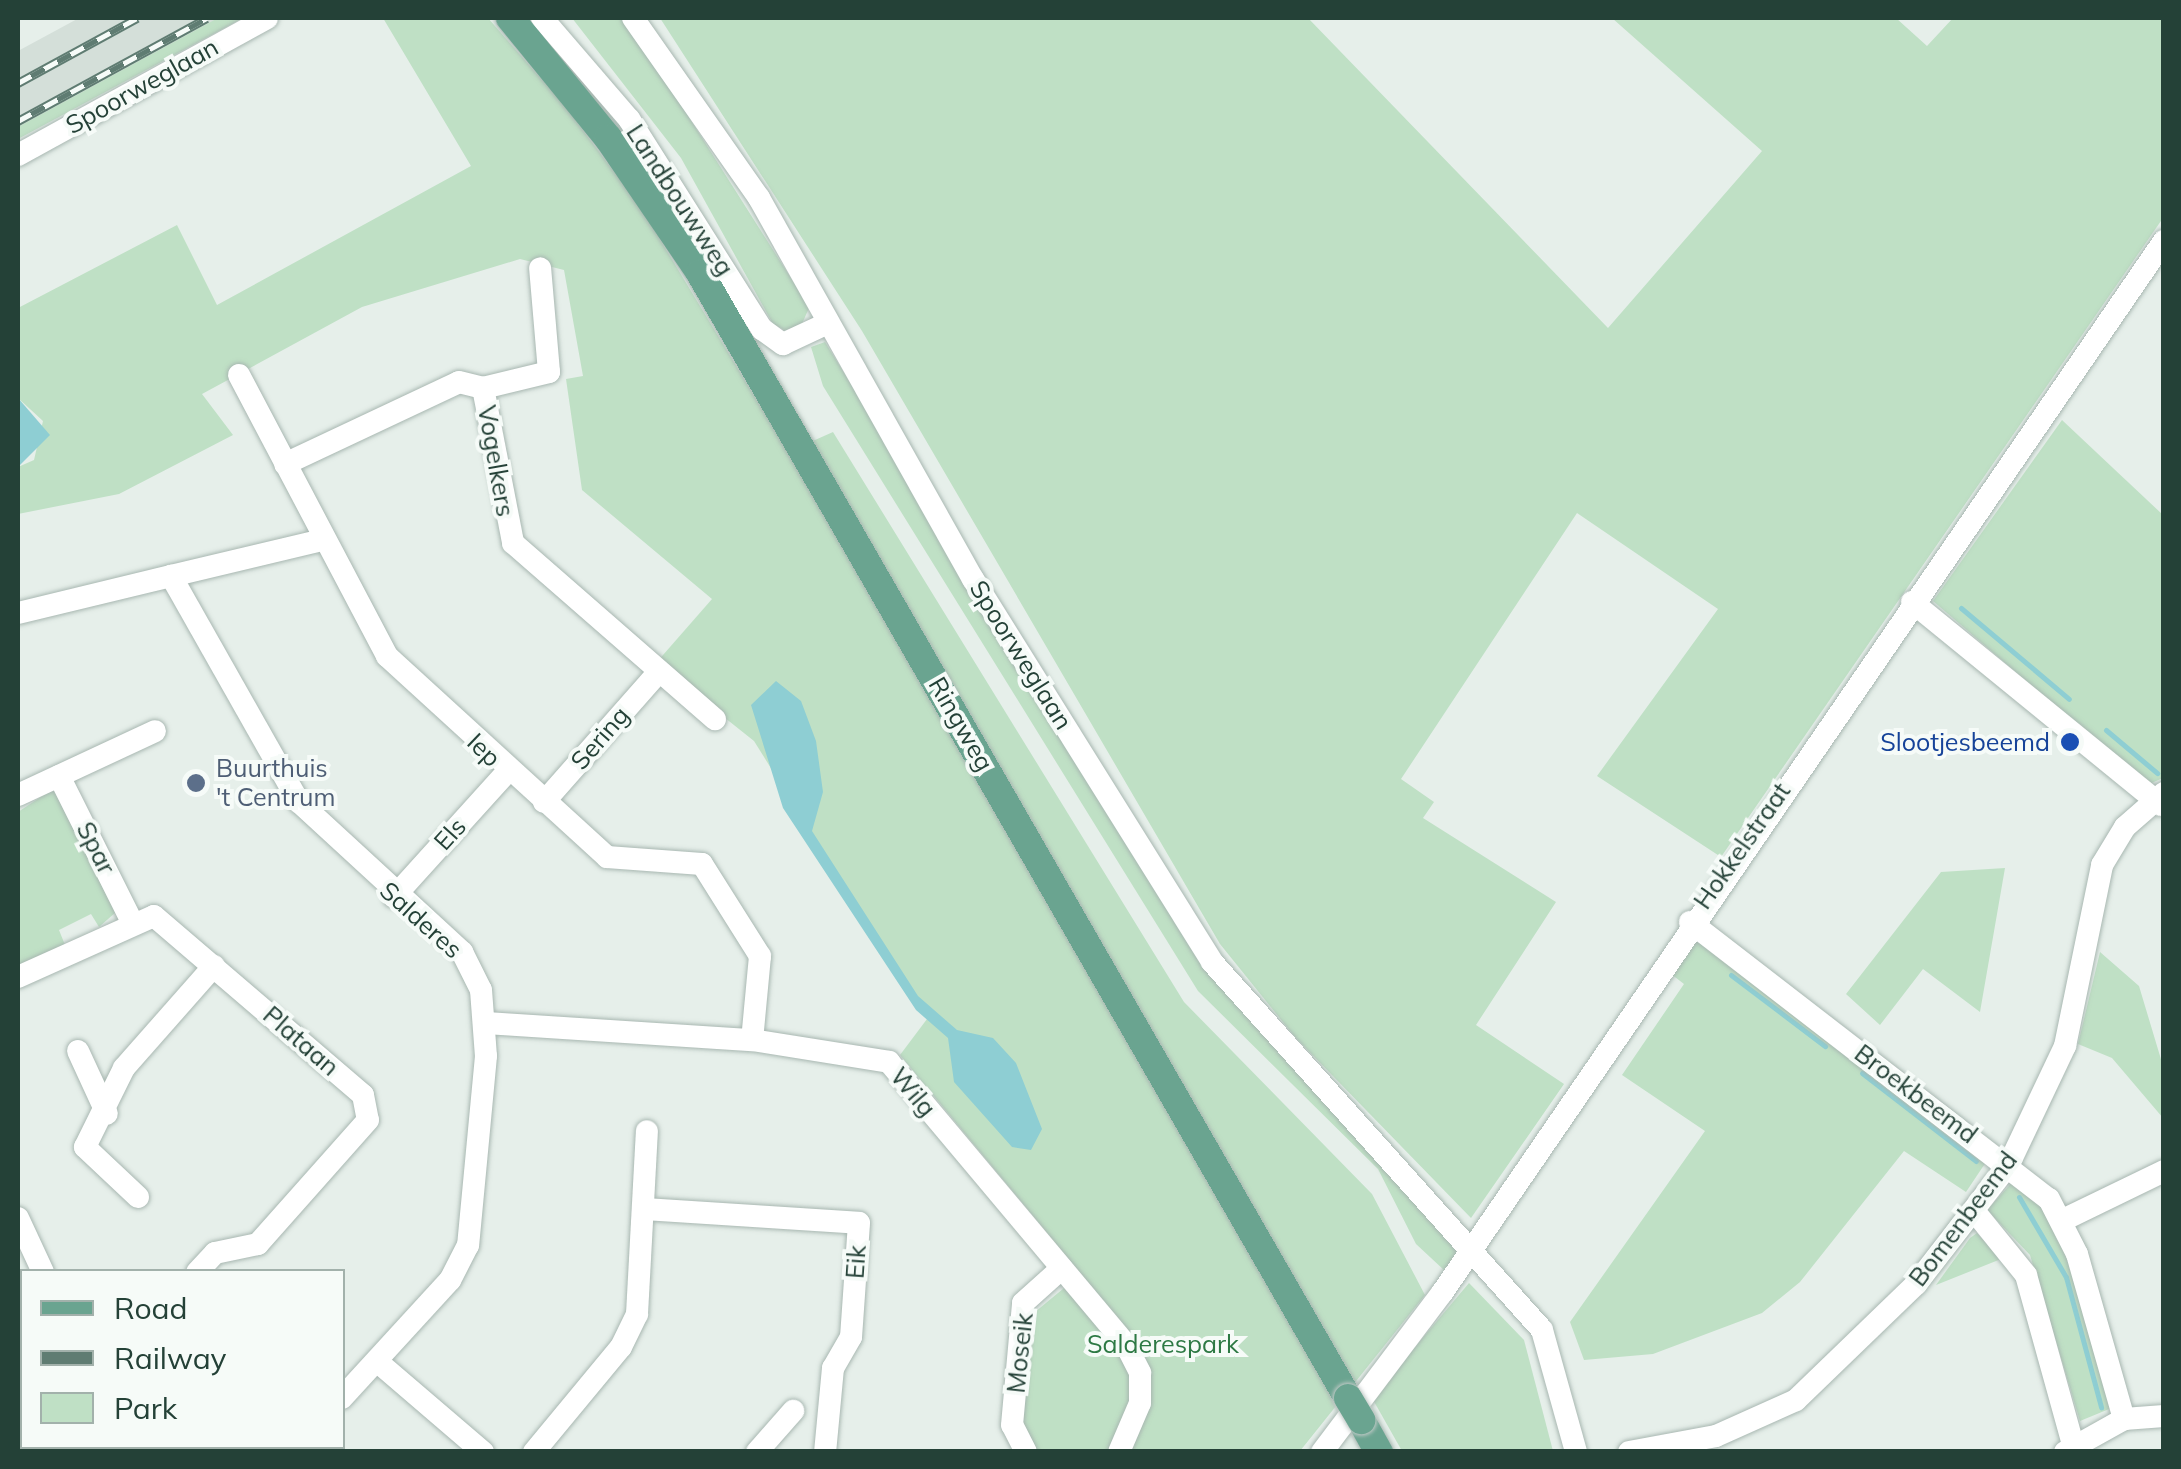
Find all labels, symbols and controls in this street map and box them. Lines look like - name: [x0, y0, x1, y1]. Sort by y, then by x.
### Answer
- street label: Spoorweglaan: [60, 32, 224, 140]
- street label: Landbouwweg: [620, 119, 740, 281]
- street label: Vogelkers: [471, 403, 521, 519]
- street label: Spoorweglaan: [963, 575, 1079, 735]
- street label: Ringweg: [922, 672, 1000, 776]
- street label: Sering: [564, 700, 636, 776]
- street label: Iep: [461, 727, 507, 773]
- place label: Slootjesbeemd: [1880, 727, 2050, 757]
- marker: Slootjesbeemd: [2059, 731, 2081, 753]
- place label: Buurthuis 't Centrum: [216, 754, 335, 813]
- marker: Buurthuis 't Centrum: [185, 772, 207, 794]
- street label: Hokkelstraat: [1688, 777, 1796, 915]
- street label: Els: [428, 812, 472, 856]
- street label: Spar: [70, 817, 122, 879]
- street label: Salderes: [374, 875, 468, 965]
- street label: Plataan: [257, 1000, 345, 1082]
- street label: Broekbeemd: [1849, 1038, 1983, 1150]
- street label: Wilg: [884, 1061, 942, 1123]
- street label: Bomenbeemd: [1903, 1146, 2023, 1292]
- street label: Eik: [840, 1244, 872, 1280]
- legend: [20, 1269, 345, 1449]
- text: Road: [114, 1289, 188, 1327]
- street label: Moseik: [1001, 1311, 1039, 1395]
- park label: Salderespark: [1087, 1329, 1239, 1359]
- text: Railway: [114, 1339, 227, 1377]
- text: Park: [114, 1389, 177, 1427]

